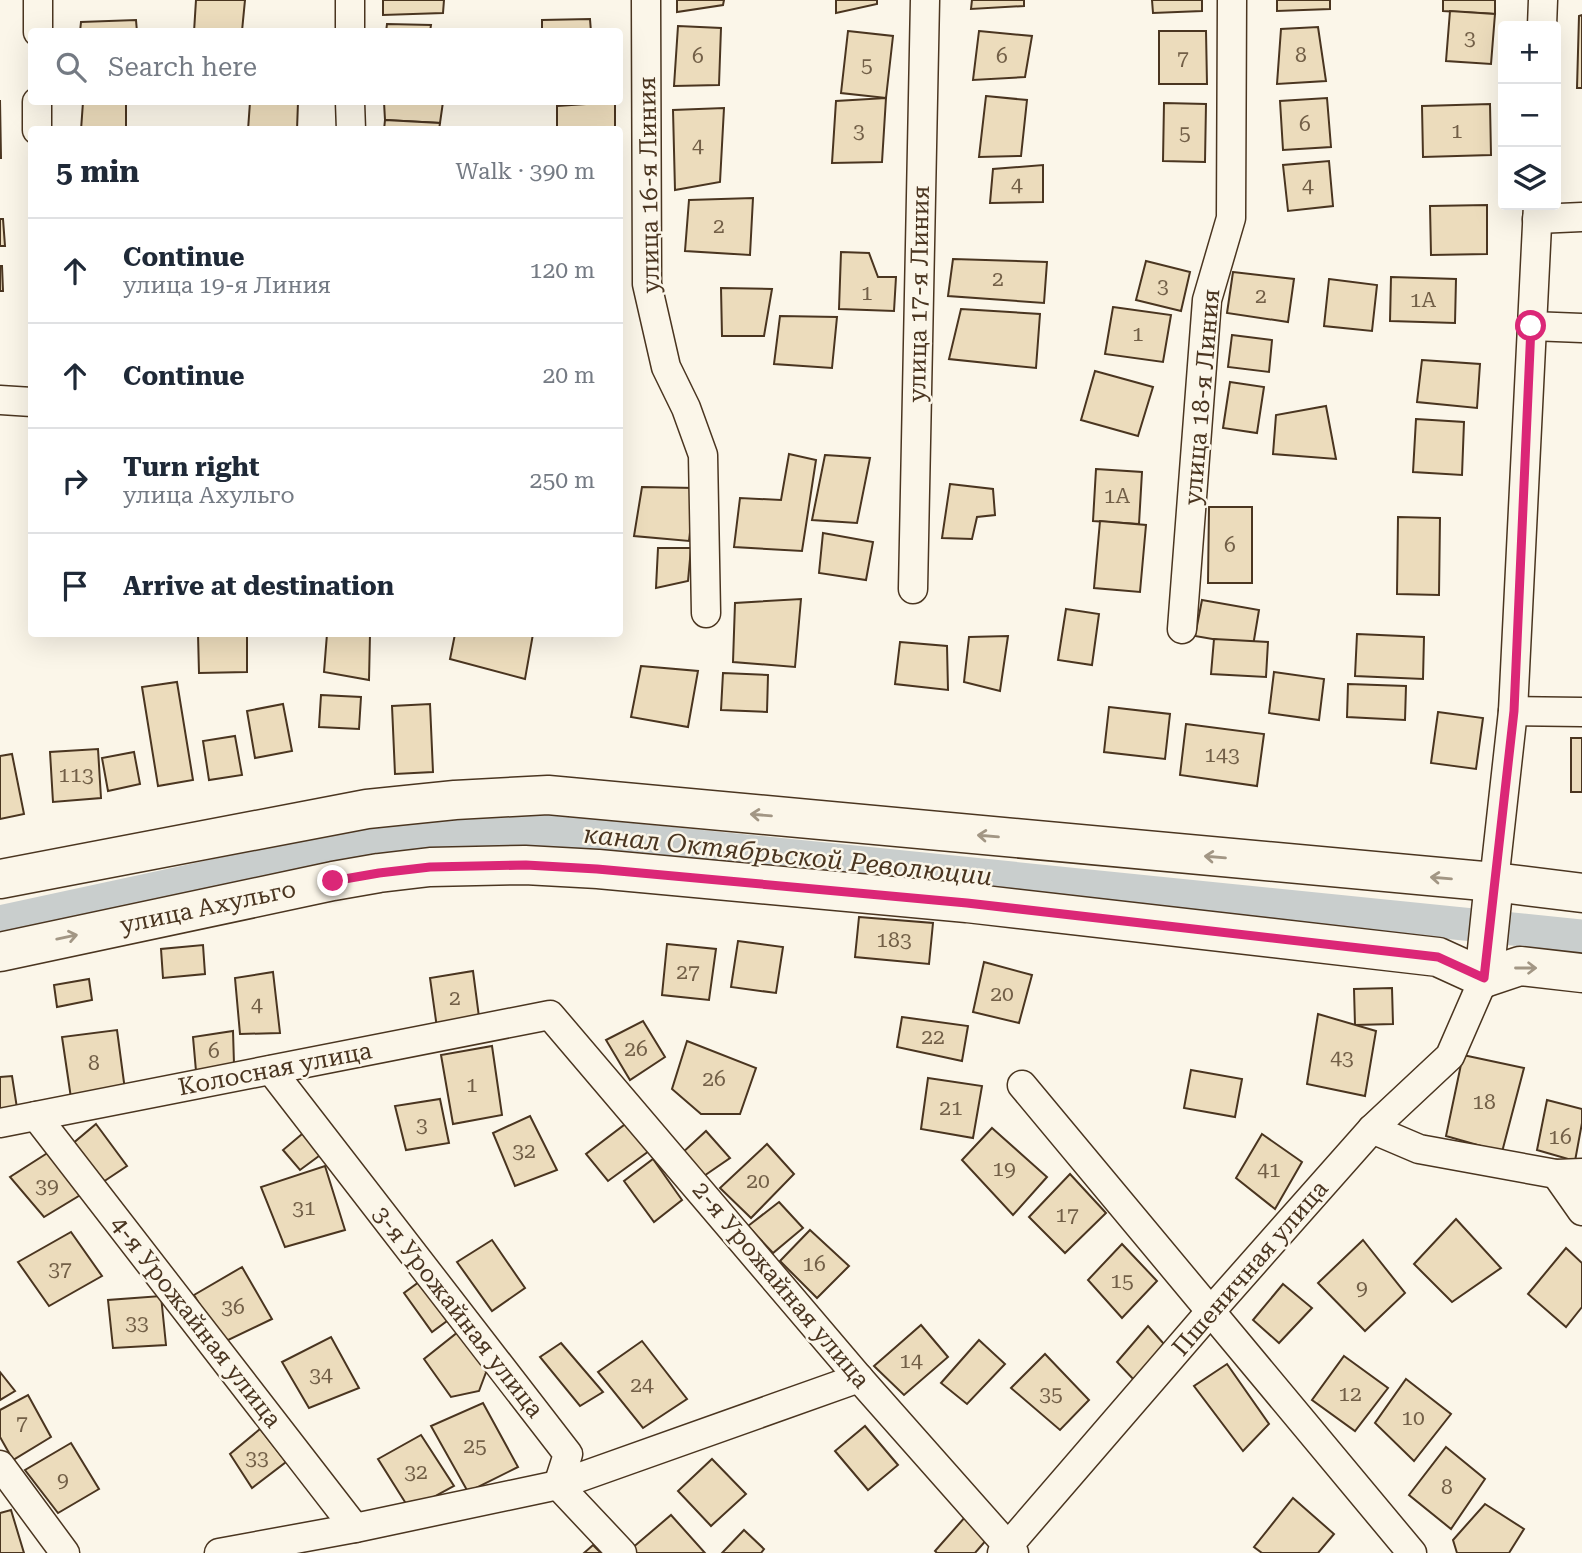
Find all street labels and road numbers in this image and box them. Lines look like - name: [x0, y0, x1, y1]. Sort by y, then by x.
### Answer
- street label: улица 16-я Линия: [633, 76, 665, 294]
- street label: улица 17-я Линия: [903, 185, 935, 403]
- street label: улица 18-я Линия: [1179, 288, 1225, 506]
- street label: улица Ахульго: [117, 875, 299, 939]
- street label: Колосная улица: [176, 1036, 374, 1102]
- street label: Пшеничная улица: [1166, 1175, 1334, 1361]
- street label: 2-я Урожайная улица: [687, 1176, 875, 1394]
- street label: 3-я Урожайная улица: [367, 1201, 549, 1423]
- street label: 4-я Урожайная улица: [105, 1211, 287, 1433]

